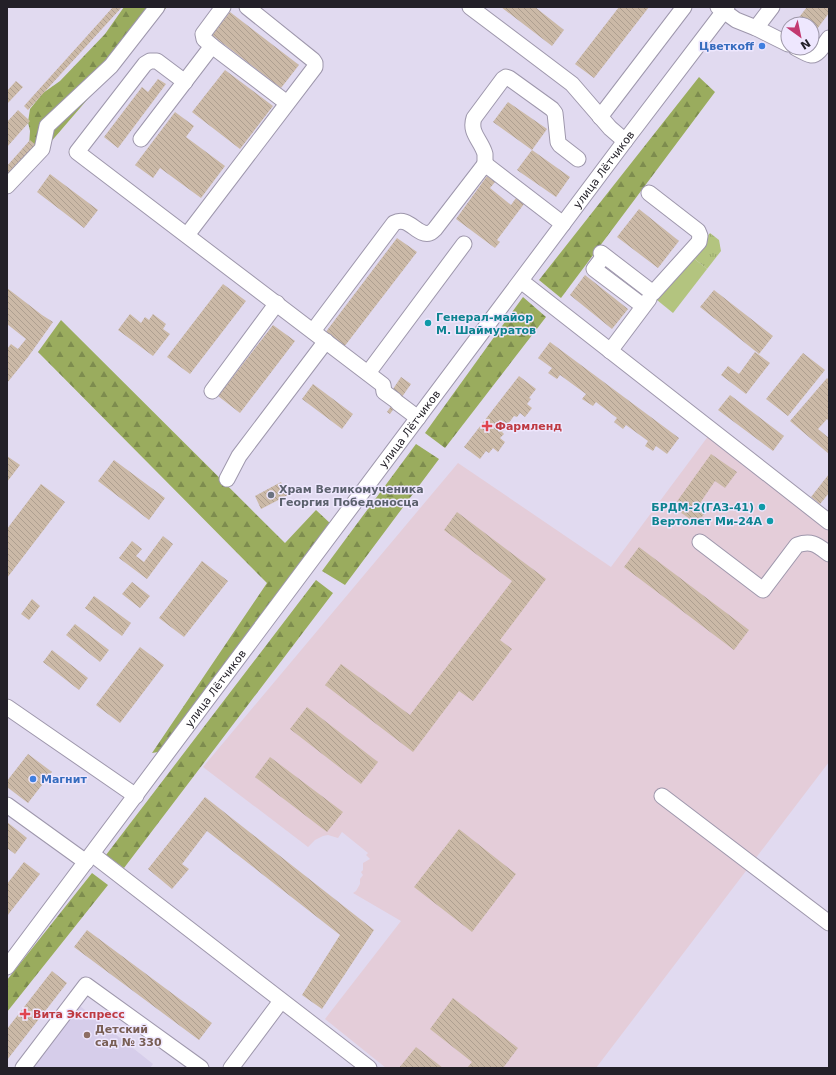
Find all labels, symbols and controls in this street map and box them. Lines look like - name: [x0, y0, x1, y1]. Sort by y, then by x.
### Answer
- north arrow: [780, 16, 820, 56]
- text: N: [798, 36, 813, 52]
- place label: Цветкoff: [699, 40, 754, 53]
- marker: Цветкoff: [757, 41, 767, 51]
- street label: улица Лётчиков: [571, 129, 637, 211]
- place label: Генерал-майор М. Шаймуратов: [436, 311, 536, 337]
- marker: Генерал-майор М. Шаймуратов: [423, 318, 433, 328]
- street label: улица Лётчиков: [377, 388, 443, 471]
- place label: Фармленд: [495, 420, 562, 433]
- marker: Фармленд: [482, 421, 492, 431]
- place label: Храм Великомученика Георгия Победоносца: [279, 483, 424, 509]
- marker: Храм Великомученика Георгия Победоносца: [266, 490, 276, 500]
- place label: БРДМ-2(ГАЗ-41): [651, 501, 754, 514]
- marker: БРДМ-2(ГАЗ-41): [757, 502, 767, 512]
- place label: Вертолет Ми-24А: [652, 515, 762, 528]
- marker: Вертолет Ми-24А: [765, 516, 775, 526]
- street label: улица Лётчиков: [183, 647, 249, 730]
- place label: Магнит: [41, 773, 87, 786]
- marker: Магнит: [28, 774, 38, 784]
- place label: Вита Экспресс: [33, 1008, 125, 1021]
- marker: Вита Экспресс: [20, 1009, 30, 1019]
- place label: Детский сад № 330: [95, 1023, 162, 1049]
- marker: Детский сад № 330: [82, 1030, 92, 1040]

